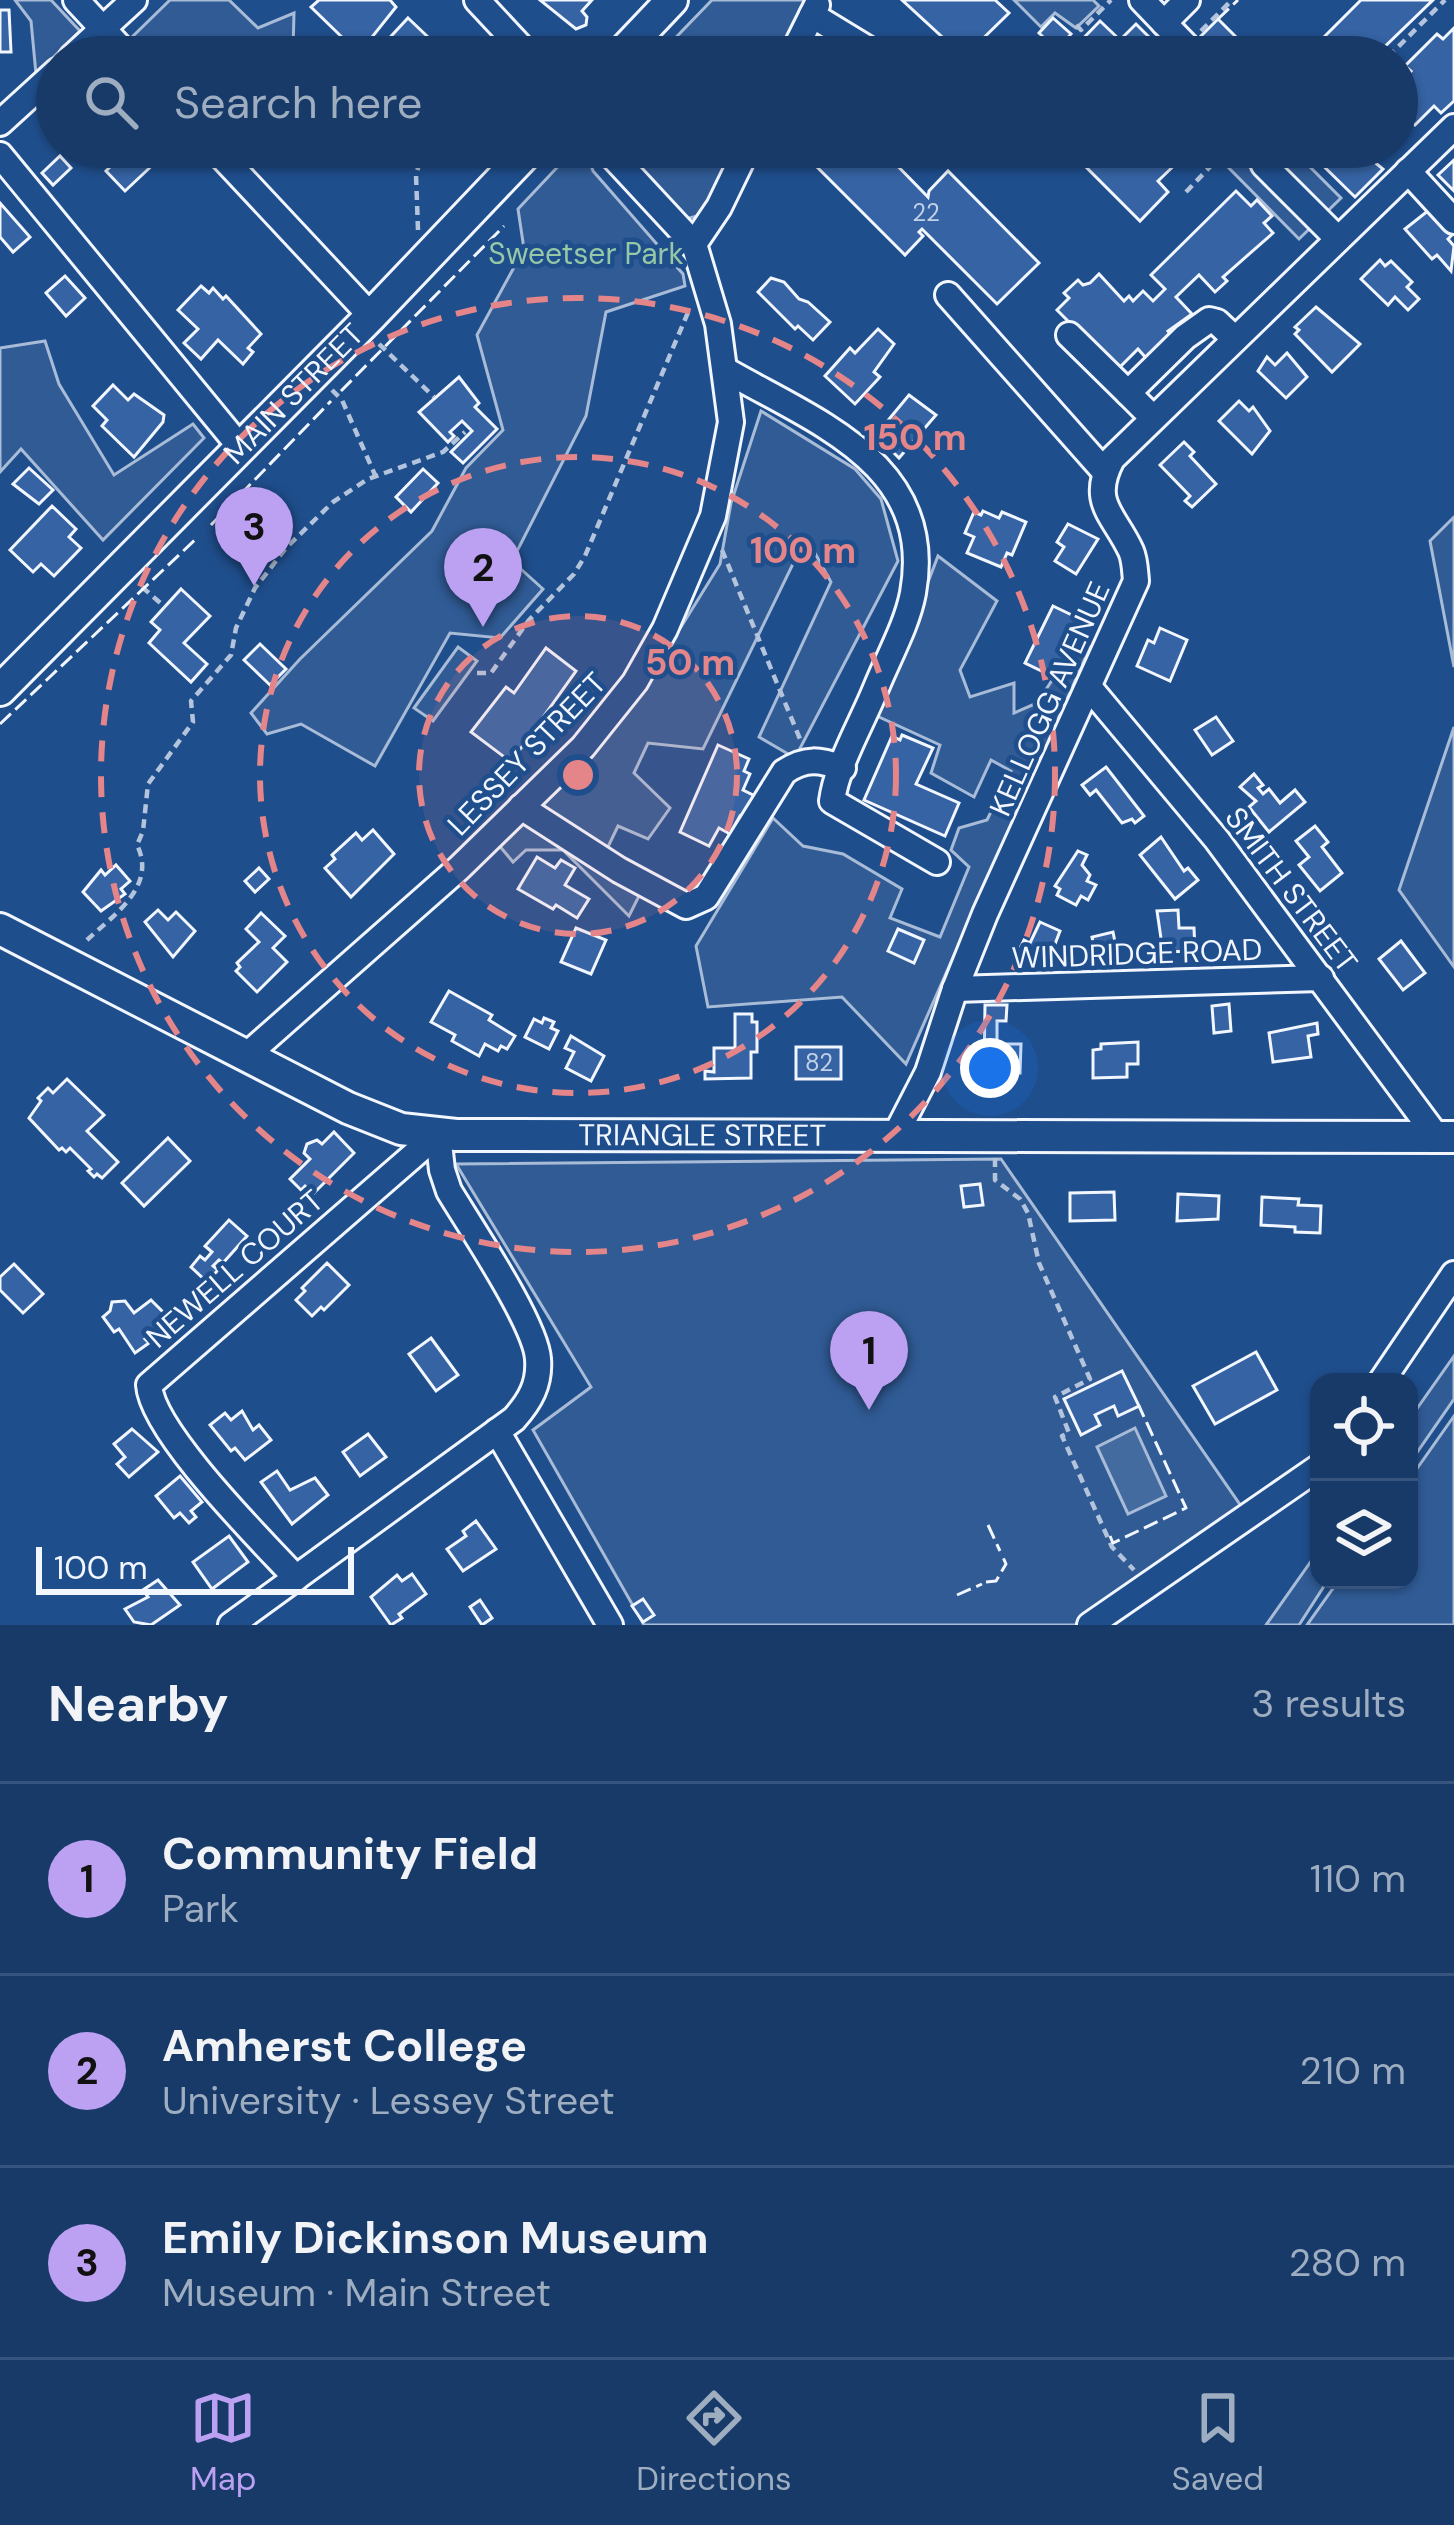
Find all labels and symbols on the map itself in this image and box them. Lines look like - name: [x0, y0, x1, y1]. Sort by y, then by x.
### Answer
- house number: 22: [912, 197, 940, 228]
- park label: Sweetser Park: [488, 234, 684, 273]
- street label: MAIN STREET: [215, 315, 372, 472]
- text: 150 m: [863, 414, 967, 461]
- pin: 3: [215, 487, 293, 586]
- text: 100 m: [750, 527, 856, 574]
- pin: 2: [444, 528, 522, 627]
- street label: KELLOGG AVENUE: [980, 576, 1119, 822]
- text: 50 m: [645, 639, 735, 686]
- street label: LESSEY STREET: [439, 664, 614, 844]
- centre of rings: [557, 754, 599, 796]
- street label: SMITH STREET: [1216, 799, 1366, 980]
- street label: WINDRIDGE ROAD: [1011, 930, 1263, 977]
- your location: [960, 1038, 1020, 1098]
- house number: 82: [805, 1047, 833, 1078]
- street label: TRIANGLE STREET: [578, 1115, 826, 1155]
- street label: NEWELL COURT: [138, 1181, 331, 1356]
- pin: 1: [830, 1311, 908, 1410]
- scale bar: [36, 1541, 354, 1594]

